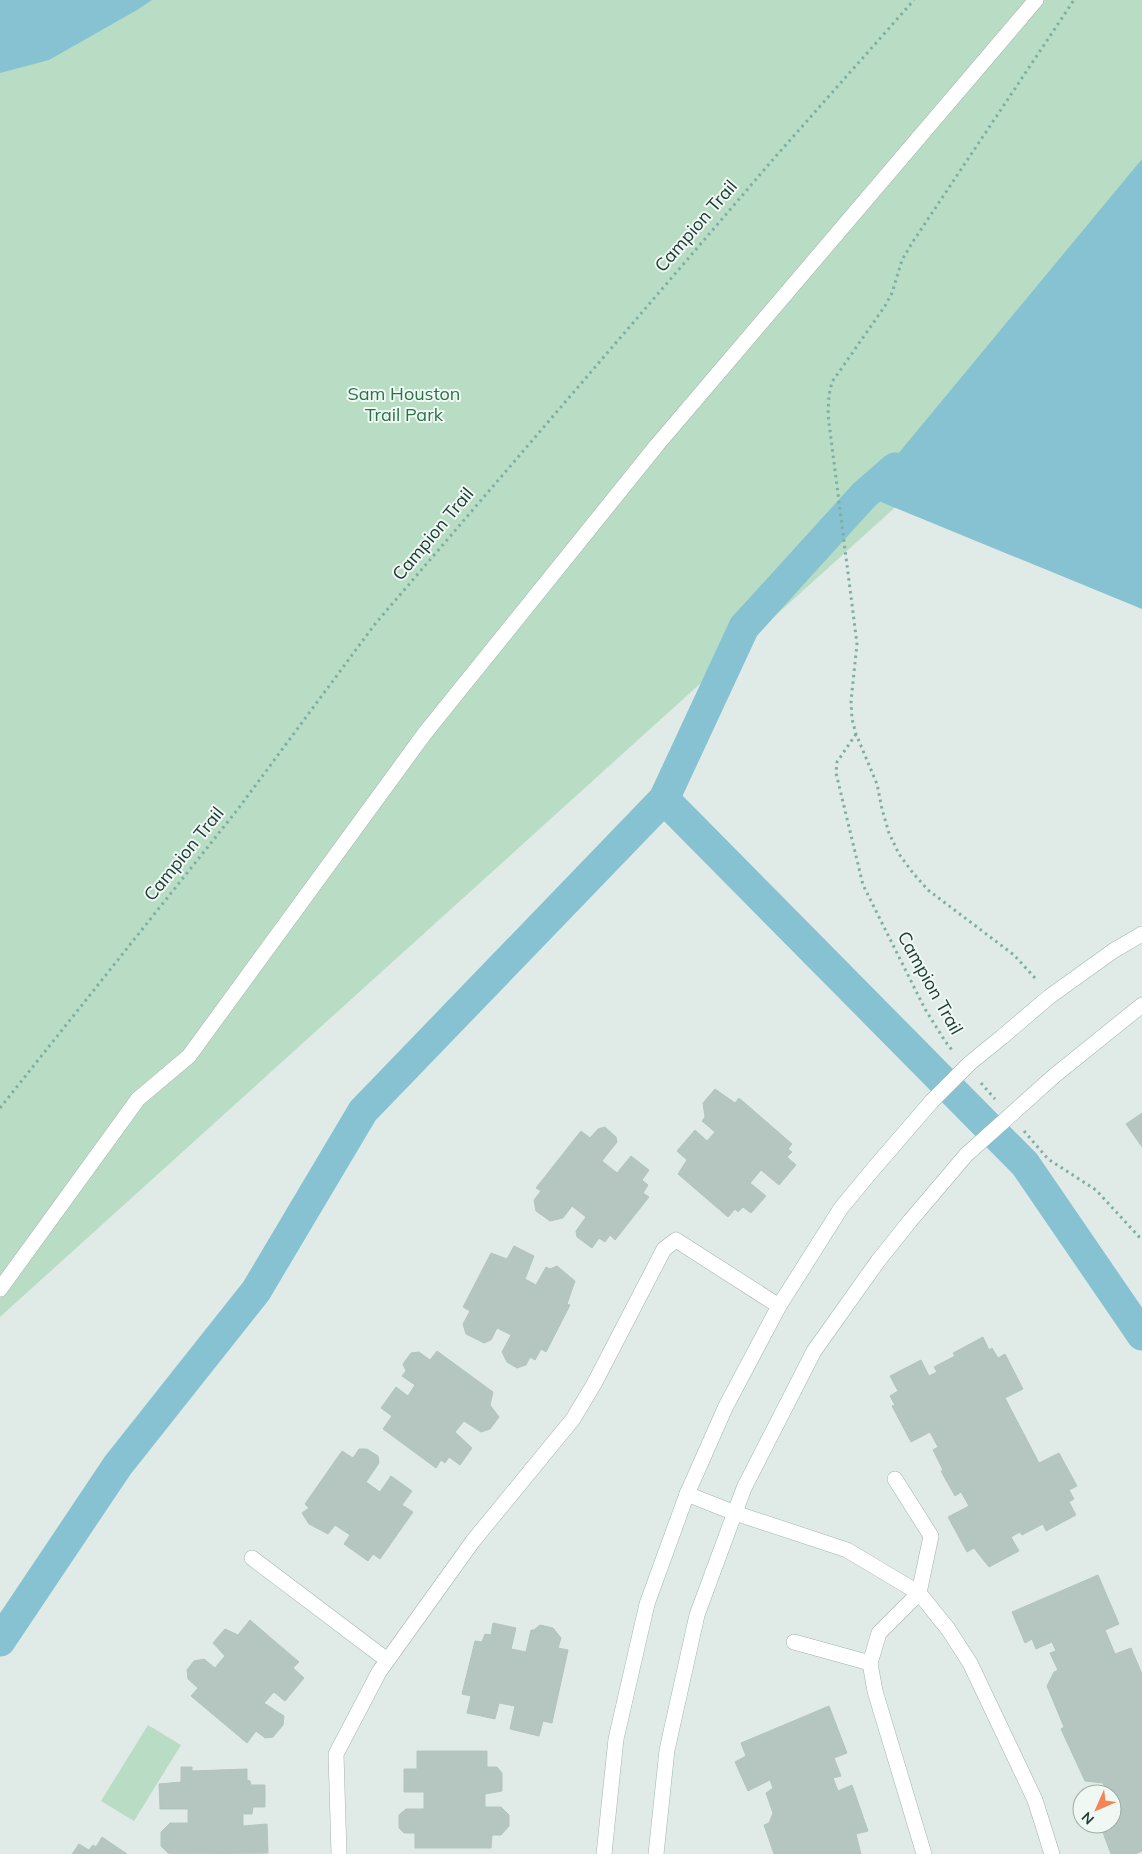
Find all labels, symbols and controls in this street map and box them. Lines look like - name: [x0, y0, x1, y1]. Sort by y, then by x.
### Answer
- street label: Campion Trail: [649, 175, 742, 276]
- park label: Sam Houston Trail Park: [348, 382, 460, 426]
- street label: Campion Trail: [387, 482, 478, 585]
- street label: Campion Trail: [139, 802, 229, 905]
- street label: Campion Trail: [893, 927, 968, 1038]
- north arrow: [1072, 1784, 1122, 1834]
- text: N: [1078, 1808, 1098, 1828]

